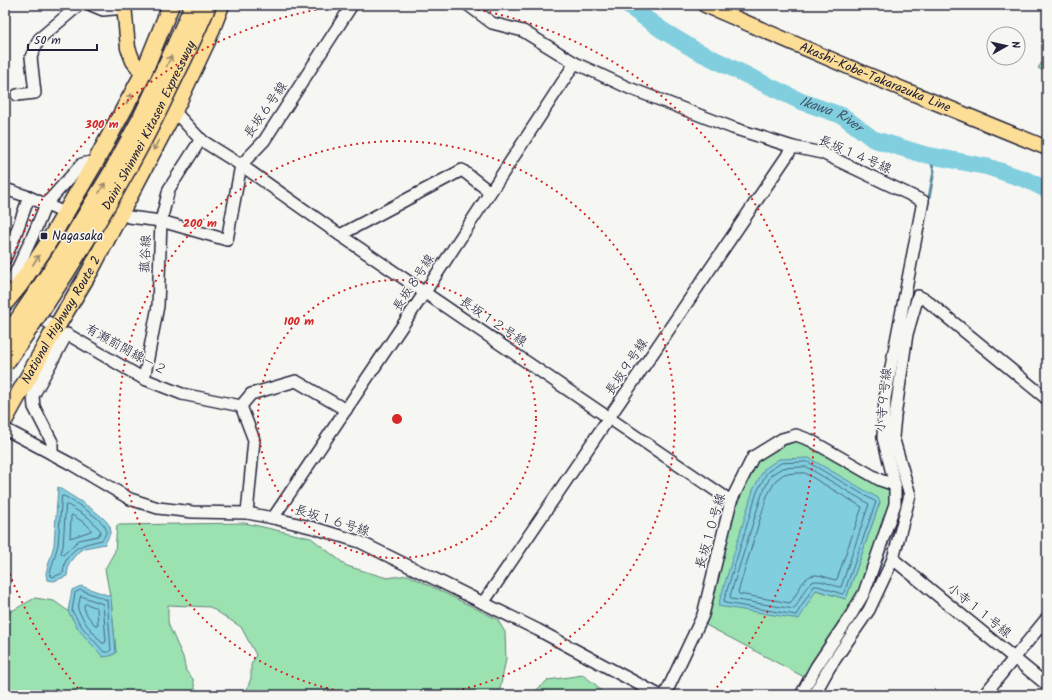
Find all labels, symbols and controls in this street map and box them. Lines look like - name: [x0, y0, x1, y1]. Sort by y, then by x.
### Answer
- scale bar: [28, 26, 97, 52]
- north arrow: [986, 26, 1026, 66]
- text: 50 m: [34, 31, 61, 50]
- street label: Daini Shinmei Kitasen Expressway: [96, 36, 202, 214]
- street label: Akashi-Kobe-Takarazuka Line: [796, 37, 954, 118]
- text: N: [1006, 40, 1024, 49]
- one-way arrow: [165, 55, 173, 67]
- street label: 長坂６号線: [239, 77, 294, 143]
- water label: Ikawa River: [796, 91, 870, 140]
- one-way arrow: [126, 94, 133, 106]
- text: 300 m: [84, 115, 119, 134]
- street label: 長坂１４号線: [815, 130, 896, 180]
- one-way arrow: [151, 139, 159, 151]
- one-way arrow: [99, 182, 107, 194]
- text: 200 m: [183, 214, 217, 233]
- place label: Nagasaka: [52, 226, 103, 247]
- marker: Nagasaka: [39, 231, 49, 241]
- street label: 菰谷線: [135, 233, 157, 274]
- street label: 長坂８号線: [387, 249, 441, 316]
- street label: National Highway Route 2: [16, 252, 107, 388]
- one-way arrow: [32, 255, 40, 266]
- street label: 長坂１２号線: [455, 291, 532, 353]
- text: 100 m: [284, 312, 314, 331]
- street label: 有瀬前開線－２: [81, 319, 171, 381]
- street label: 長坂９号線: [600, 333, 654, 400]
- street label: 小寺９号線: [870, 366, 898, 433]
- centre of rings: [390, 412, 404, 426]
- street label: 長坂１０号線: [690, 490, 732, 571]
- street label: 長坂１６号線: [292, 500, 373, 543]
- street label: 小寺１１号線: [942, 578, 1017, 644]

